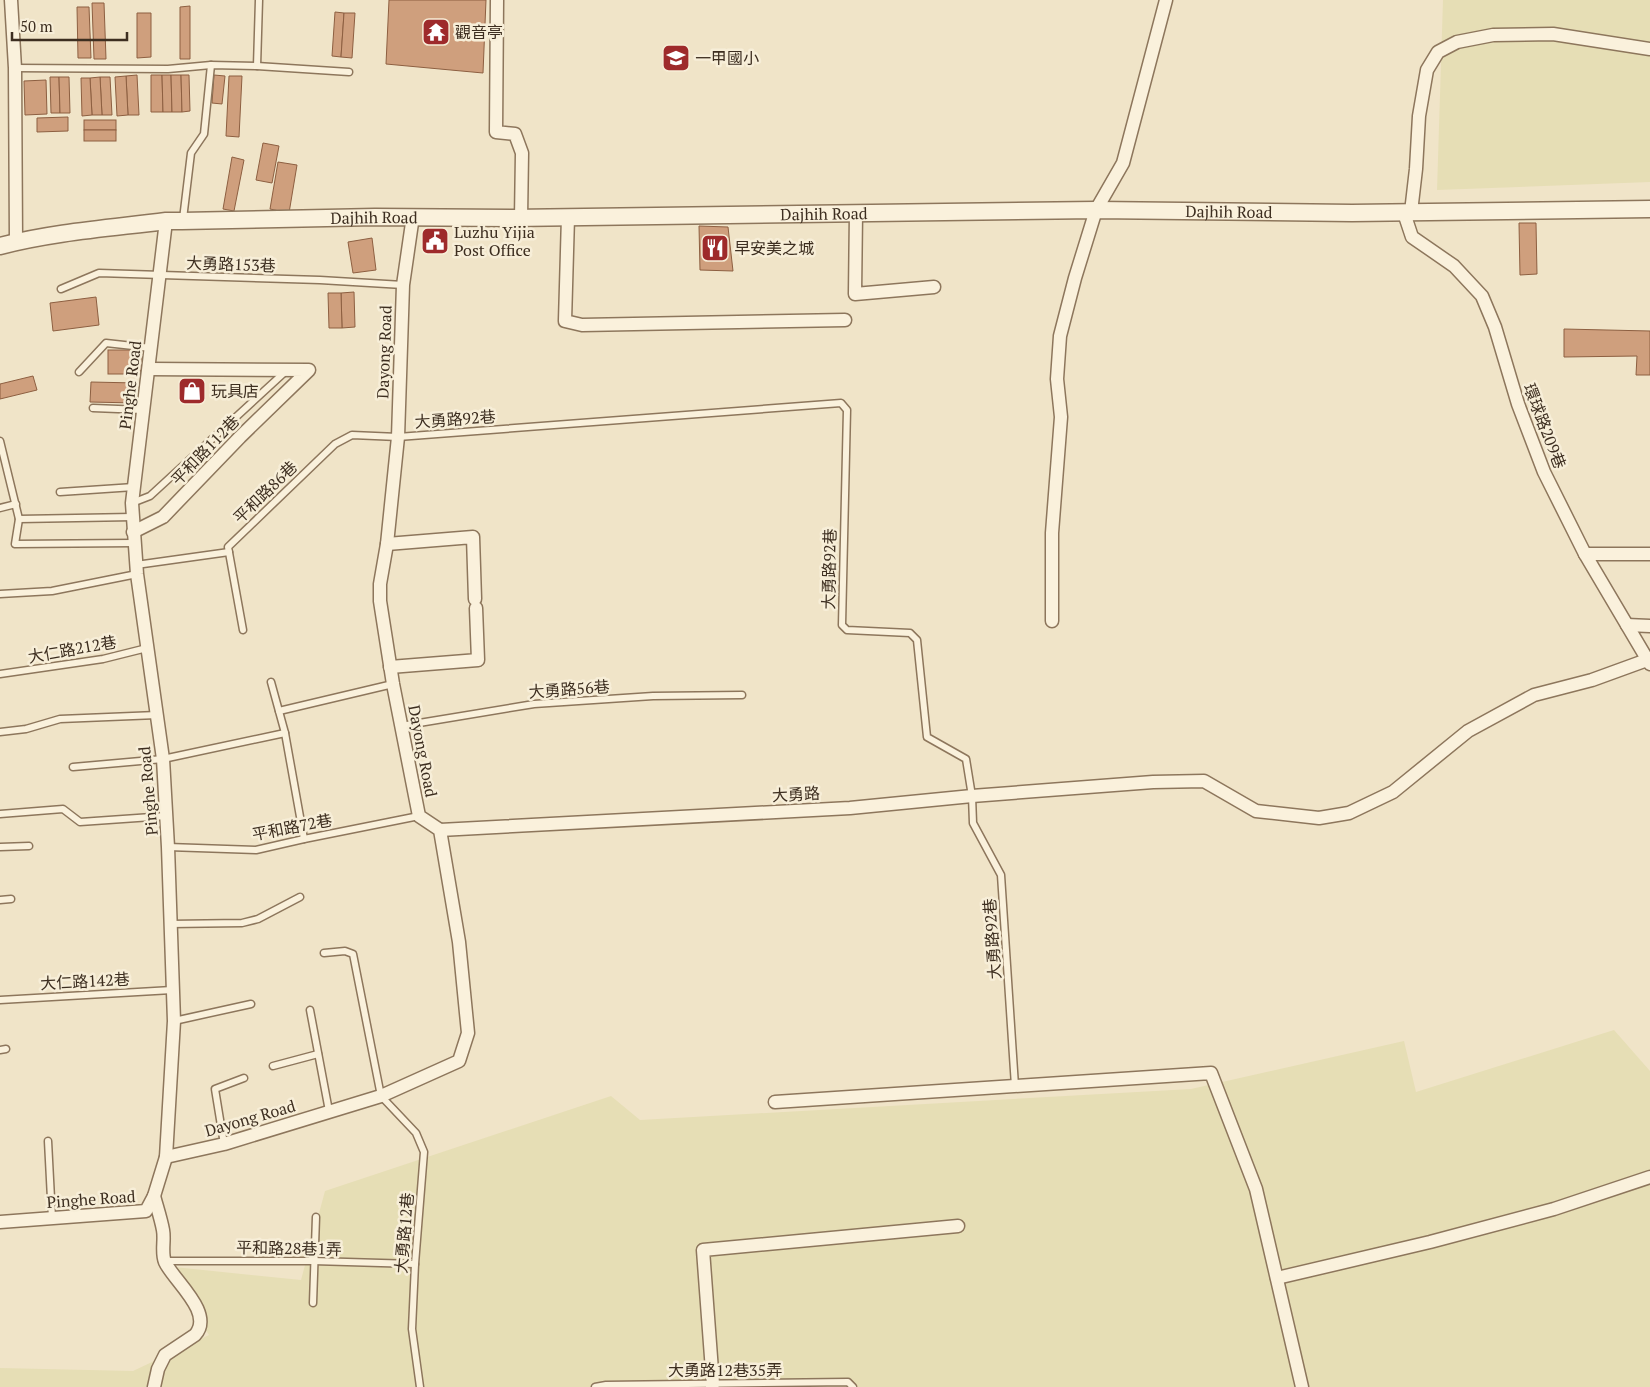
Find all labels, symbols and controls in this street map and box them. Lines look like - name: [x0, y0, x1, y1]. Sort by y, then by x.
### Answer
- scale bar: [12, 10, 128, 42]
- text: 50 m: [20, 16, 53, 36]
- temple icon: 觀音亭: [421, 17, 451, 47]
- place label: 觀音亭: [455, 21, 503, 43]
- school or university icon: 一甲國小: [661, 43, 691, 73]
- place label: 一甲國小: [695, 47, 759, 69]
- street label: Dajhih Road: [1185, 200, 1273, 223]
- street label: Dajhih Road: [780, 202, 868, 225]
- street label: Dajhih Road: [330, 206, 418, 229]
- place label: Luzhu Yijia Post Office: [454, 221, 535, 261]
- public building icon: Luzhu Yijia Post Office: [420, 226, 450, 256]
- restaurant icon: 早安美之城: [700, 233, 730, 263]
- place label: 早安美之城: [734, 237, 814, 259]
- street label: 大勇路153巷: [186, 251, 276, 277]
- street label: Dayong Road: [371, 305, 397, 399]
- street label: Pinghe Road: [114, 339, 146, 431]
- shop icon: 玩具店: [177, 376, 207, 406]
- place label: 玩具店: [211, 380, 259, 402]
- street label: 環球路209巷: [1519, 380, 1571, 472]
- street label: 大勇路92巷: [414, 405, 496, 433]
- street label: 平和路112巷: [166, 410, 244, 490]
- street label: 平和路86巷: [228, 456, 302, 528]
- street label: 大勇路92巷: [817, 528, 841, 610]
- street label: 大仁路212巷: [26, 630, 118, 668]
- street label: 大勇路56巷: [528, 675, 610, 703]
- street label: Dayong Road: [403, 703, 443, 799]
- street label: Pinghe Road: [133, 745, 163, 836]
- street label: 大勇路: [771, 782, 821, 806]
- street label: 平和路72巷: [250, 808, 334, 846]
- street label: 大勇路92巷: [978, 898, 1006, 980]
- street label: 大仁路142巷: [40, 968, 130, 994]
- street label: Dayong Road: [202, 1095, 298, 1141]
- street label: Pinghe Road: [46, 1185, 136, 1213]
- street label: 大勇路12巷: [390, 1192, 418, 1274]
- street label: 平和路28巷1弄: [236, 1236, 342, 1260]
- street label: 大勇路12巷35弄: [668, 1359, 782, 1381]

